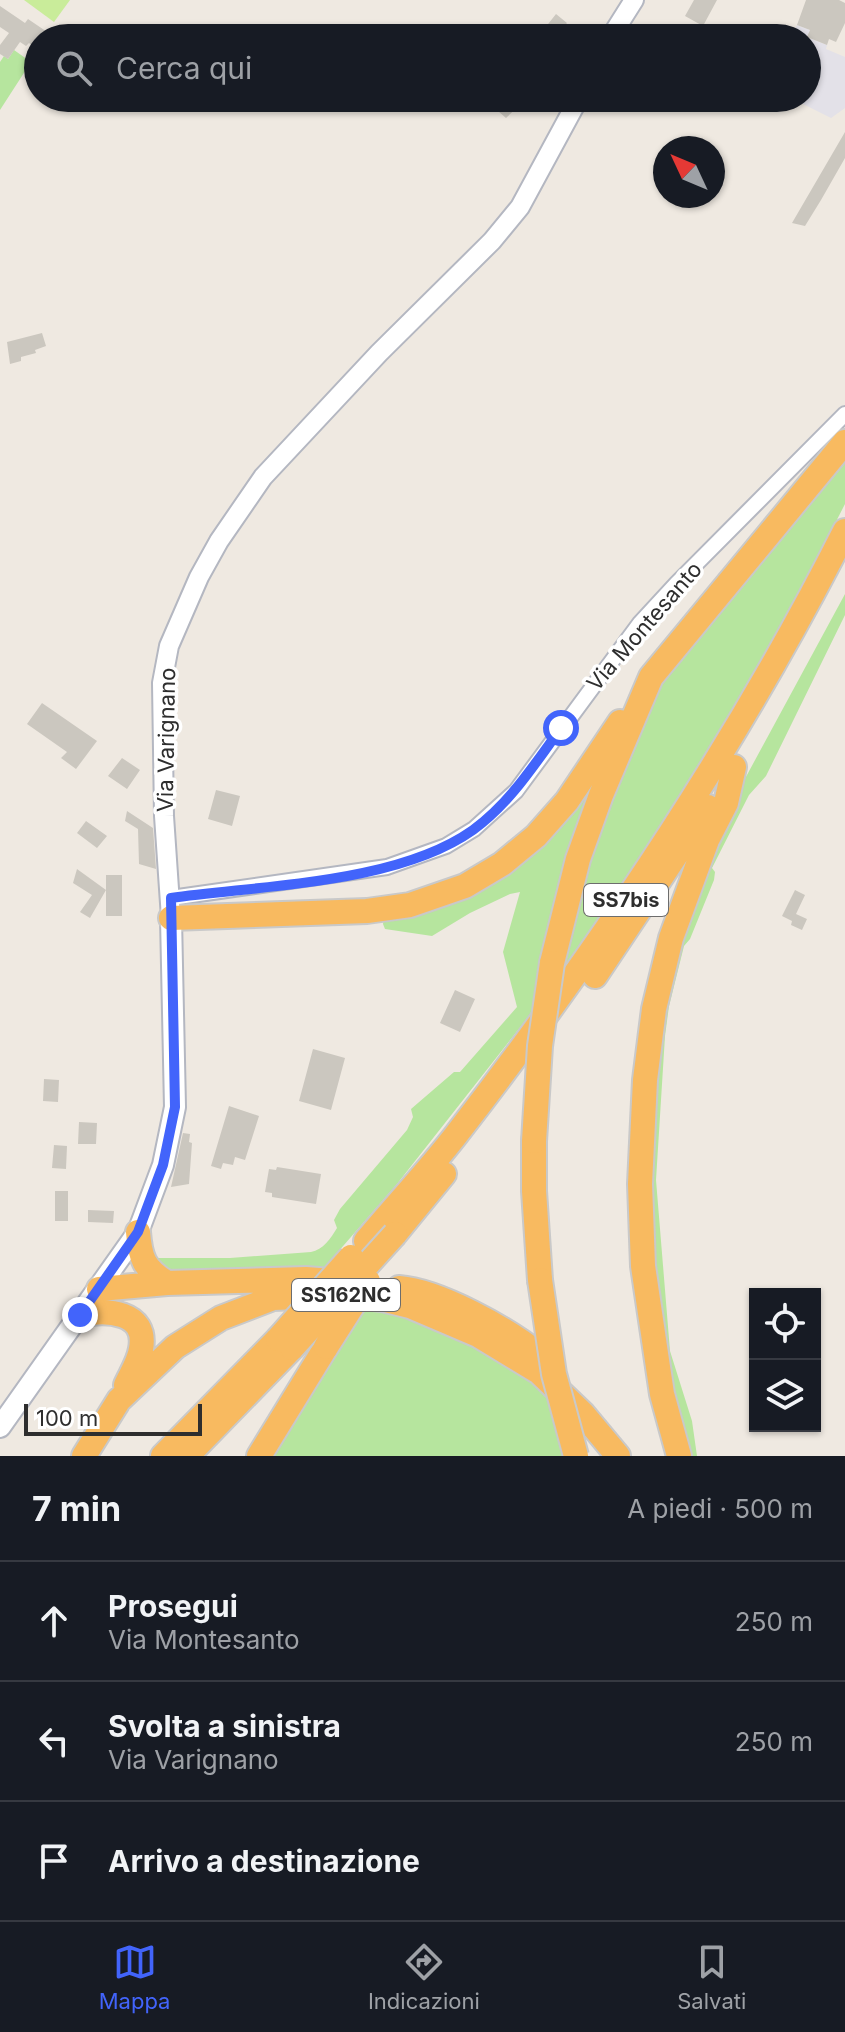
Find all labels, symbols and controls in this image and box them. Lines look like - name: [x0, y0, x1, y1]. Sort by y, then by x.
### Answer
- search box: [24, 24, 821, 112]
- icon: search: [52, 46, 96, 90]
- text: Cerca qui: [116, 50, 252, 86]
- north arrow: [653, 136, 725, 208]
- street label: Via Montesanto: [581, 556, 707, 696]
- street label: Via Varignano: [152, 668, 180, 812]
- route start: [543, 710, 579, 746]
- road number: SS7bis: [584, 884, 668, 916]
- road number: SS162NC: [292, 1279, 400, 1311]
- map controls: [749, 1288, 821, 1432]
- button: locate: [749, 1288, 821, 1360]
- route end: [62, 1297, 98, 1333]
- button: layers: [749, 1360, 821, 1432]
- scale bar: [24, 1400, 202, 1436]
- text: 100 m: [36, 1405, 98, 1431]
- text: 7 min: [32, 1488, 121, 1529]
- text: A piedi · 500 m: [627, 1493, 813, 1524]
- text: Prosegui: [108, 1588, 238, 1624]
- icon: ahead: [32, 1599, 76, 1643]
- text: 250 m: [735, 1606, 813, 1637]
- text: Via Montesanto: [108, 1624, 300, 1655]
- text: Svolta a sinistra: [108, 1708, 341, 1744]
- icon: left: [32, 1719, 76, 1763]
- text: 250 m: [735, 1726, 813, 1757]
- text: Via Varignano: [108, 1744, 279, 1775]
- icon: arrive: [32, 1839, 76, 1883]
- text: Arrivo a destinazione: [108, 1843, 420, 1879]
- tab: Mappa: [99, 1940, 170, 2014]
- tab: Indicazioni: [368, 1940, 480, 2014]
- tab: Salvati: [677, 1940, 746, 2014]

